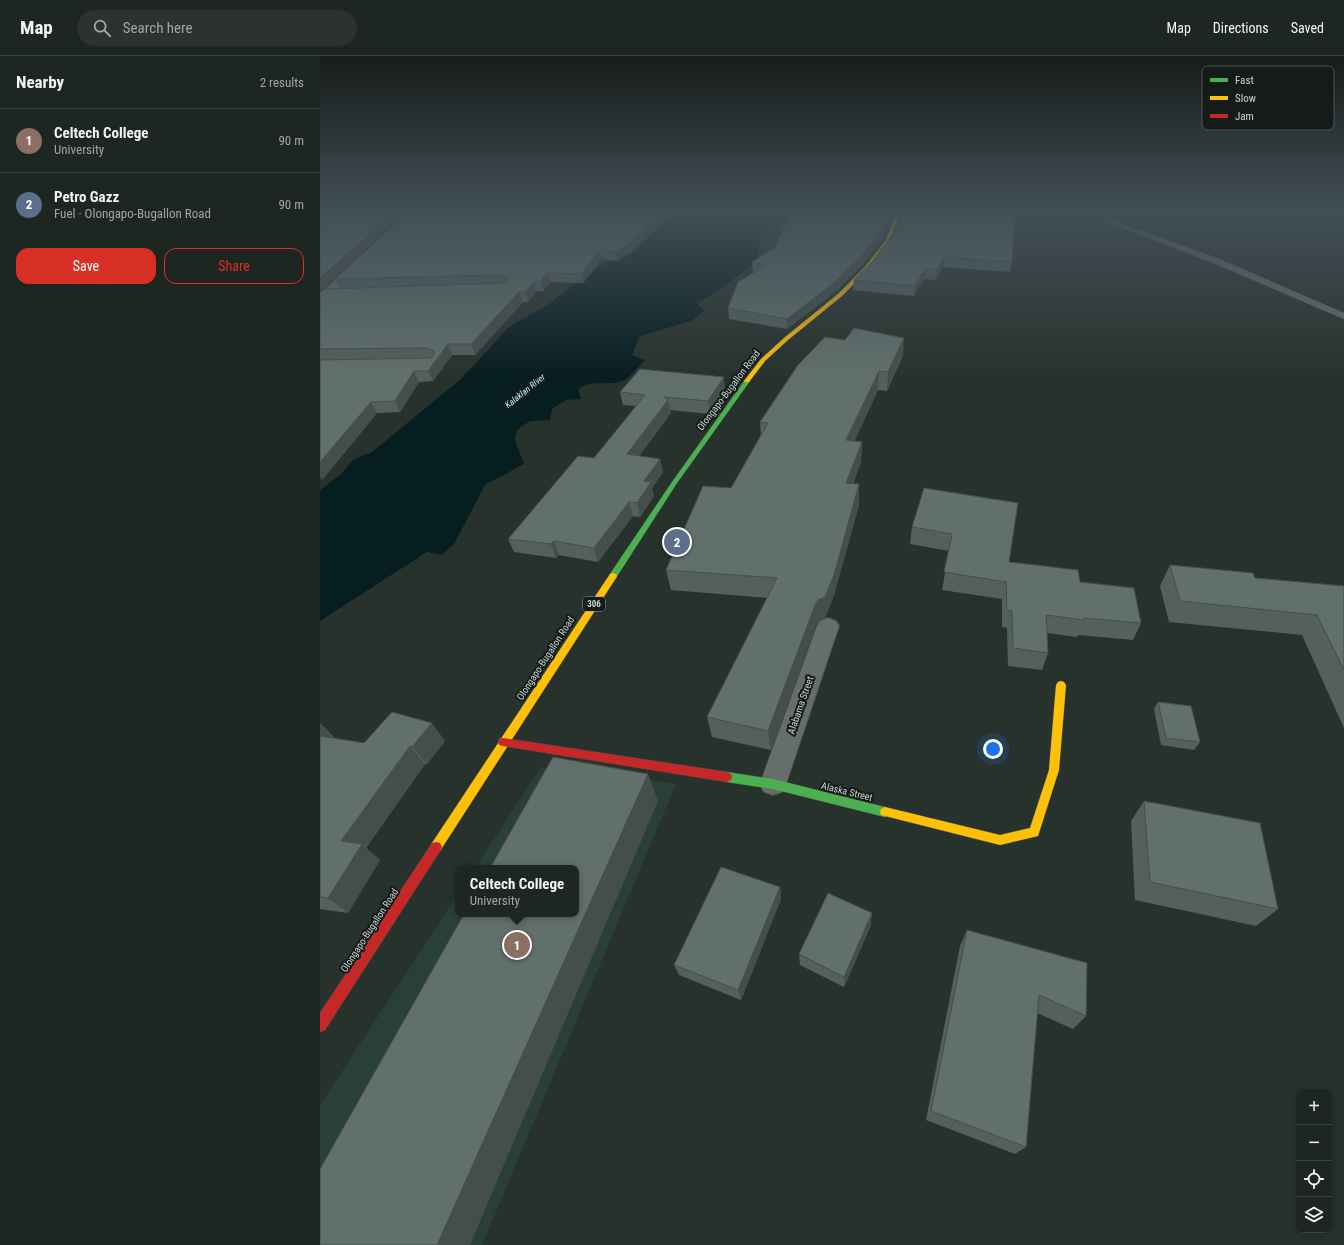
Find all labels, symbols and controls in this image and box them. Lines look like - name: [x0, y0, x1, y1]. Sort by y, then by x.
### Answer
- search box: [77, 10, 357, 46]
- text: Map: [20, 16, 53, 39]
- icon: search: [91, 17, 113, 39]
- text: Search here: [123, 19, 193, 37]
- text: Map: [1167, 20, 1191, 36]
- text: Directions: [1213, 20, 1269, 36]
- text: Saved: [1291, 20, 1324, 36]
- legend: [1202, 66, 1334, 130]
- text: Nearby: [16, 72, 64, 92]
- text: Fast: [1235, 74, 1254, 87]
- text: 2 results: [260, 75, 304, 90]
- text: Slow: [1235, 92, 1256, 105]
- text: Jam: [1235, 110, 1254, 123]
- text: Celtech College: [54, 124, 149, 142]
- text: 1: [26, 133, 32, 148]
- text: 90 m: [278, 133, 304, 148]
- text: University: [54, 142, 104, 157]
- text: Petro Gazz: [54, 188, 119, 206]
- text: 2: [26, 197, 32, 212]
- text: 90 m: [278, 197, 304, 212]
- text: Fuel · Olongapo-Bugallon Road: [54, 206, 211, 221]
- button: Save: [16, 248, 156, 284]
- button: Share: [164, 248, 304, 284]
- street label: Olongapo-Bugallon Road: [695, 348, 762, 432]
- water label: Kalaklan River: [503, 372, 547, 410]
- pin: 2: [664, 527, 690, 557]
- road number: 306: [583, 597, 605, 611]
- street label: Olongapo-Bugallon Road: [514, 615, 577, 702]
- street label: Alabama Street: [785, 675, 816, 736]
- your location: [983, 739, 1003, 759]
- street label: Alaska Street: [820, 780, 874, 803]
- popup: [455, 865, 579, 917]
- text: Celtech College: [470, 875, 564, 893]
- street label: Olongapo-Bugallon Road: [338, 887, 401, 974]
- text: University: [470, 893, 520, 908]
- pin: 1: [504, 930, 530, 960]
- map controls: [1296, 1089, 1332, 1233]
- button: +: [1296, 1089, 1332, 1125]
- button: −: [1296, 1125, 1332, 1161]
- button: locate: [1296, 1161, 1332, 1197]
- button: layers: [1296, 1197, 1332, 1233]

